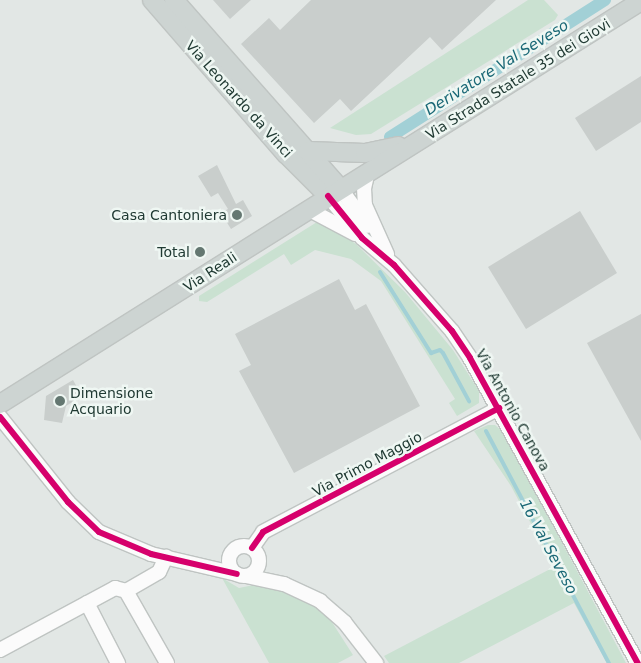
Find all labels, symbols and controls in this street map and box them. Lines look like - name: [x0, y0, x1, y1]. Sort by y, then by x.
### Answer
- street label: Via Strada Statale 35 dei Giovi: [423, 15, 613, 143]
- water label: Derivatore Val Seveso: [422, 16, 572, 120]
- street label: Via Leonardo da Vinci: [182, 37, 296, 161]
- place label: Casa Cantoniera: [111, 207, 227, 223]
- marker: Casa Cantoniera: [231, 209, 243, 221]
- place label: Total: [157, 244, 190, 260]
- marker: Total: [194, 246, 206, 258]
- street label: Via Reali: [180, 249, 240, 295]
- street label: Via Antonio Canova: [472, 346, 554, 474]
- place label: Dimensione Acquario: [70, 385, 153, 418]
- marker: Dimensione Acquario: [54, 395, 66, 407]
- street label: Via Primo Maggio: [309, 428, 425, 500]
- water label: 16 Val Seveso: [515, 496, 581, 598]

